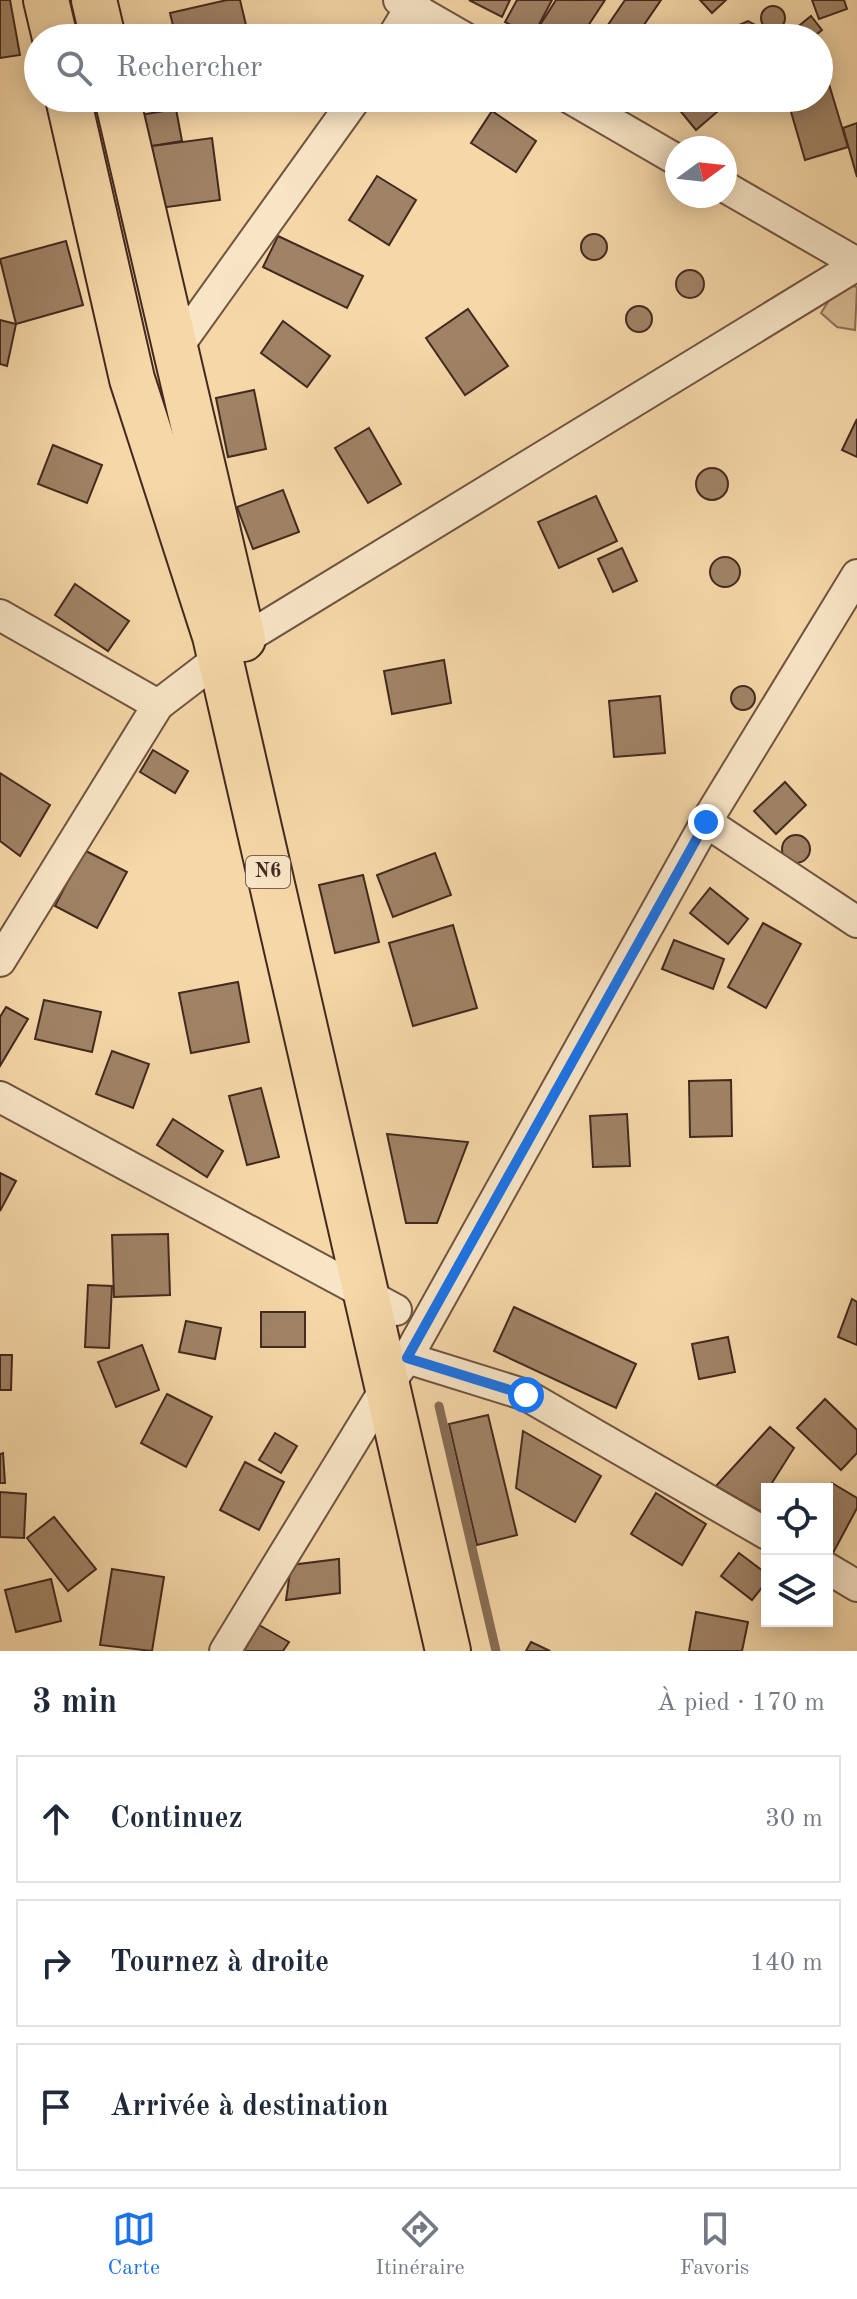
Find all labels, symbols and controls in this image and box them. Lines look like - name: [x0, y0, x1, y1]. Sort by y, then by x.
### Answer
- search box: [24, 24, 833, 112]
- icon: search: [52, 46, 96, 90]
- text: Rechercher: [116, 53, 262, 83]
- north arrow: [665, 136, 737, 208]
- route end: [688, 804, 724, 840]
- road number: N6: [246, 856, 290, 888]
- route start: [508, 1377, 544, 1413]
- map controls: [761, 1483, 833, 1627]
- button: locate: [761, 1483, 833, 1555]
- button: layers: [761, 1555, 833, 1627]
- text: 3 min: [32, 1686, 117, 1720]
- text: À pied · 170 m: [657, 1690, 825, 1716]
- icon: ahead: [34, 1797, 78, 1841]
- text: Continuez: [110, 1804, 243, 1834]
- text: 30 m: [765, 1806, 823, 1832]
- icon: right: [34, 1941, 78, 1985]
- text: Tournez à droite: [110, 1948, 329, 1978]
- text: 140 m: [750, 1950, 823, 1976]
- icon: arrive: [34, 2085, 78, 2129]
- text: Arrivée à destination: [110, 2092, 389, 2122]
- tab: Carte: [108, 2207, 160, 2282]
- tab: Itinéraire: [375, 2207, 465, 2282]
- tab: Favoris: [680, 2207, 749, 2282]

